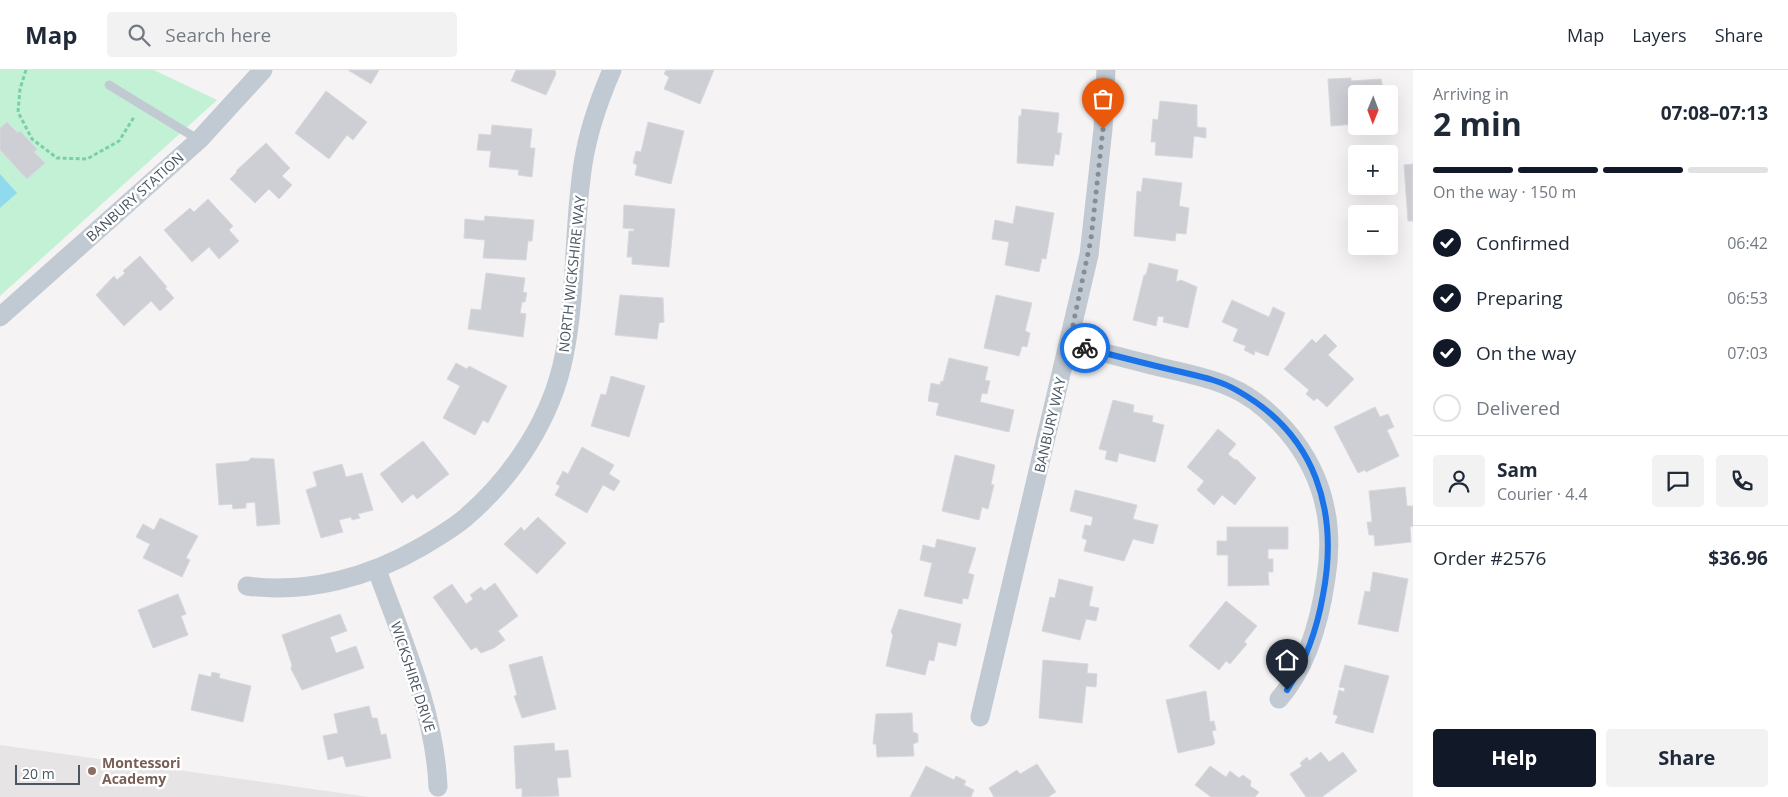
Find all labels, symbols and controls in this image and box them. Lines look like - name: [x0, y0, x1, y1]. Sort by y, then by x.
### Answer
- search box: [107, 12, 457, 57]
- text: Map: [25, 18, 77, 51]
- icon: search: [125, 21, 153, 49]
- text: Search here: [165, 22, 271, 48]
- text: Map: [1567, 23, 1604, 47]
- text: Layers: [1632, 23, 1687, 47]
- text: Share: [1715, 23, 1763, 47]
- pin: [1082, 78, 1124, 129]
- text: Arriving in: [1433, 83, 1509, 105]
- icon: bag: [1089, 85, 1117, 113]
- north arrow: [1348, 85, 1398, 135]
- map controls: [1348, 85, 1398, 255]
- text: 07:08–07:13: [1661, 100, 1768, 126]
- text: 2 min: [1433, 102, 1522, 145]
- button: +: [1348, 145, 1398, 195]
- street label: BANBURY STATION: [82, 148, 188, 246]
- text: On the way · 150 m: [1433, 181, 1576, 203]
- street label: NORTH WICKSHIRE WAY: [554, 194, 589, 353]
- button: −: [1348, 205, 1398, 255]
- icon: check: [1433, 229, 1461, 257]
- text: Confirmed: [1476, 230, 1570, 256]
- text: 06:42: [1727, 232, 1768, 254]
- icon: check: [1433, 284, 1461, 312]
- text: Preparing: [1476, 285, 1563, 311]
- text: 06:53: [1727, 287, 1768, 309]
- courier: [1060, 323, 1110, 373]
- icon: bike: [1071, 334, 1099, 362]
- icon: check: [1433, 339, 1461, 367]
- text: On the way: [1476, 340, 1576, 366]
- text: 07:03: [1727, 342, 1768, 364]
- street label: BANBURY WAY: [1029, 375, 1070, 474]
- text: Delivered: [1476, 395, 1560, 421]
- button: person: [1433, 455, 1485, 507]
- button: chat: [1652, 455, 1704, 507]
- button: phone: [1716, 455, 1768, 507]
- text: Sam: [1497, 457, 1538, 483]
- text: Courier · 4.4: [1497, 483, 1588, 505]
- text: Order #2576: [1433, 545, 1546, 571]
- text: $36.96: [1708, 545, 1768, 571]
- street label: WICKSHIRE DRIVE: [387, 619, 440, 734]
- pin: [1266, 639, 1308, 690]
- icon: home: [1273, 646, 1301, 674]
- button: Help: [1433, 729, 1596, 787]
- button: Share: [1606, 729, 1768, 787]
- place label: Montessori Academy: [102, 753, 181, 788]
- scale bar: [15, 762, 80, 785]
- text: 20 m: [22, 764, 55, 783]
- marker: Montessori Academy: [86, 765, 98, 777]

